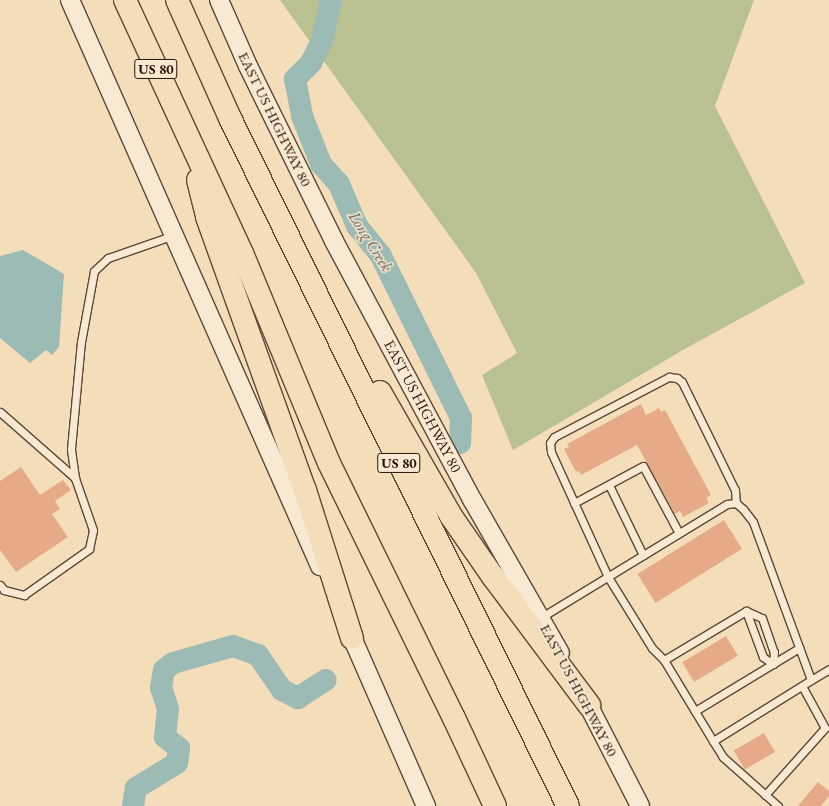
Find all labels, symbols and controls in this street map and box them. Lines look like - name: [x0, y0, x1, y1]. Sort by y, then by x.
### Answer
- street label: EAST US HIGHWAY 80: [235, 49, 315, 189]
- road number: US 80: [134, 57, 178, 81]
- water label: Long Creek: [344, 208, 396, 276]
- street label: EAST US HIGHWAY 80: [380, 337, 466, 475]
- road number: US 80: [377, 451, 421, 475]
- street label: EAST US HIGHWAY 80: [536, 621, 622, 759]

